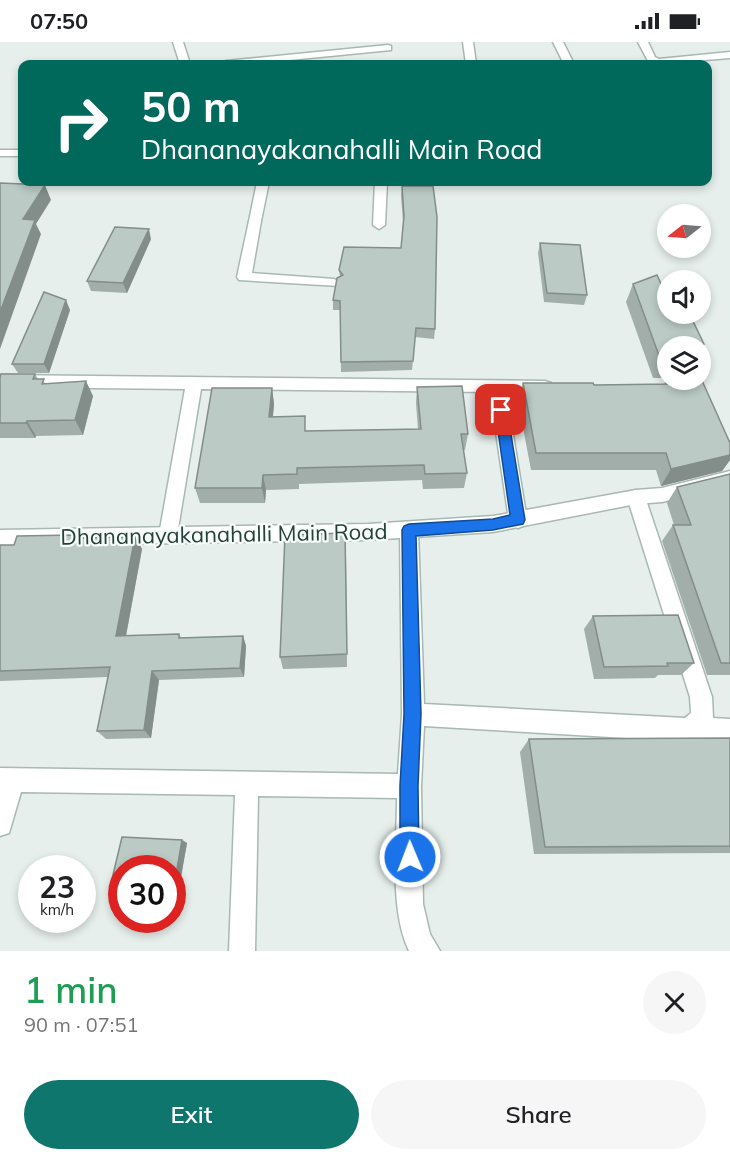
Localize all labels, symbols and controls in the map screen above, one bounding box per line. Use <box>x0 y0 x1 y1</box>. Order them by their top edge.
text: 07:50 <box>30 7 88 35</box>
text: 50 m <box>141 80 241 133</box>
icon: right <box>42 84 120 162</box>
text: Dhananayakanahalli Main Road <box>141 132 543 166</box>
north arrow <box>657 204 711 258</box>
map controls <box>657 204 711 390</box>
button: sound <box>657 270 711 324</box>
button: layers <box>657 336 711 390</box>
pin <box>475 384 526 435</box>
icon: arrive <box>484 393 517 426</box>
street label: Dhananayakanahalli Main Road <box>60 517 388 551</box>
position arrow <box>378 825 442 889</box>
speed limit sign: 30 <box>108 855 186 933</box>
text: 23 <box>39 868 75 906</box>
text: km/h <box>40 900 74 919</box>
text: 1 min <box>24 967 118 1012</box>
button: close <box>643 971 706 1034</box>
text: 90 m · 07:51 <box>24 1012 138 1037</box>
button: Exit <box>24 1080 359 1149</box>
button: Share <box>371 1080 706 1149</box>

